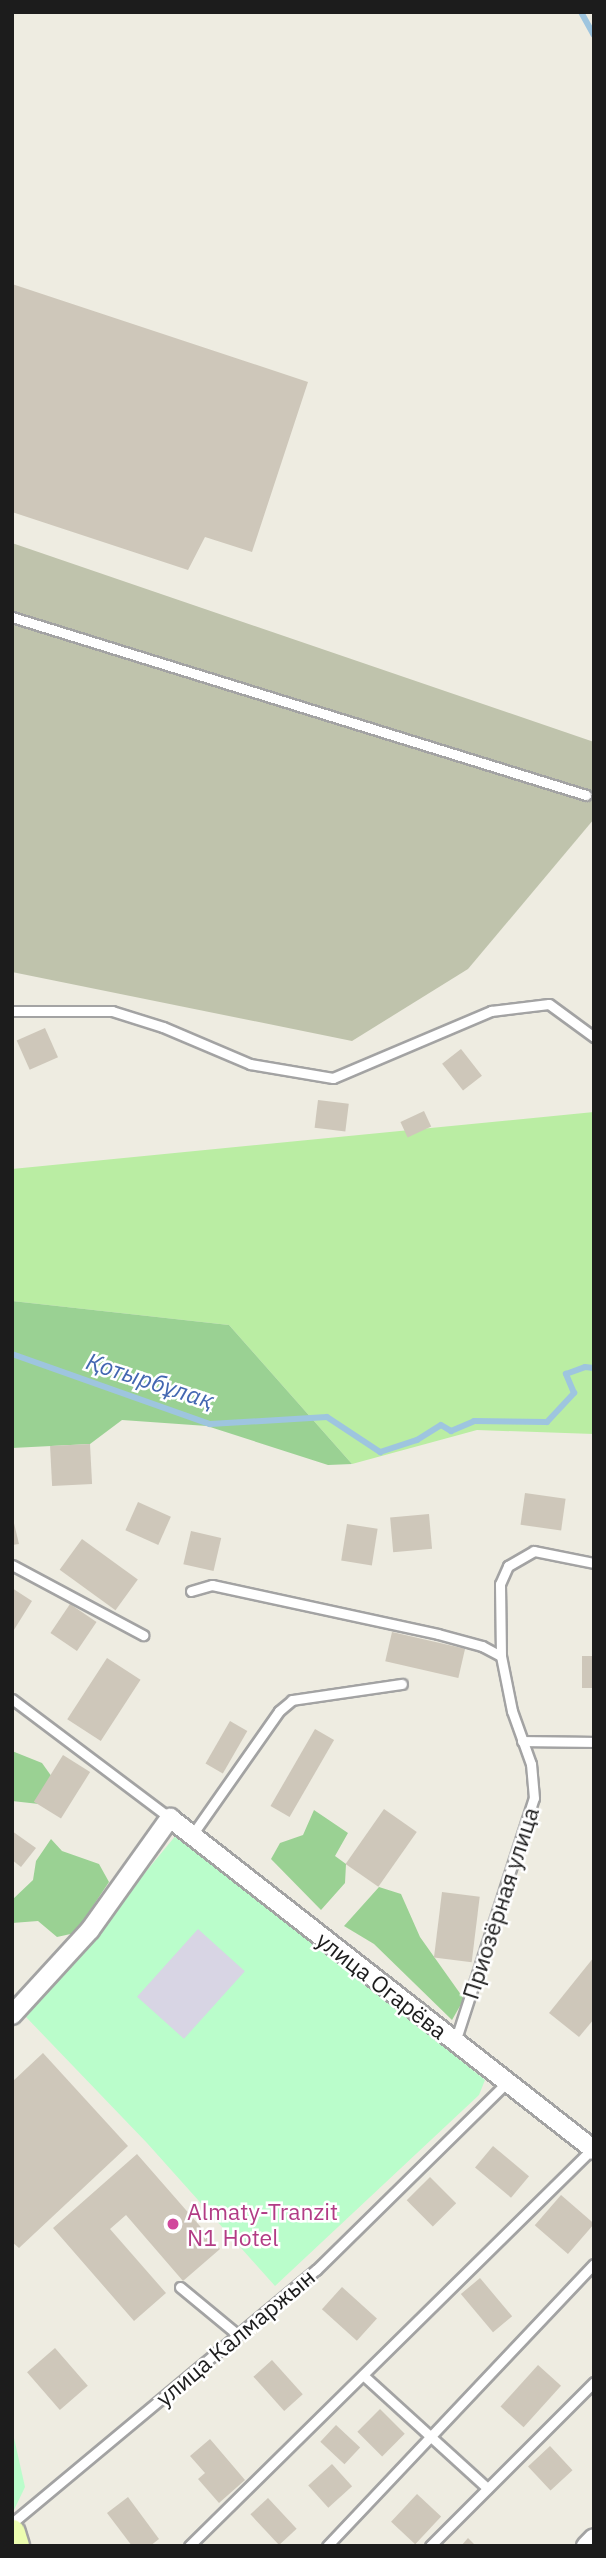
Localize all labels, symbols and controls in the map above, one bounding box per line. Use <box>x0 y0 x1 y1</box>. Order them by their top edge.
water label: Қотырбұлақ <box>83 1347 217 1415</box>
street label: Приозёрная улица <box>456 1804 544 2002</box>
street label: улица Огарёва <box>311 1925 453 2045</box>
place label: Almaty-Tranzit N1 Hotel <box>187 2197 338 2251</box>
marker: Almaty-Tranzit N1 Hotel <box>165 2216 181 2232</box>
street label: улица Калмаржын <box>150 2262 320 2412</box>

